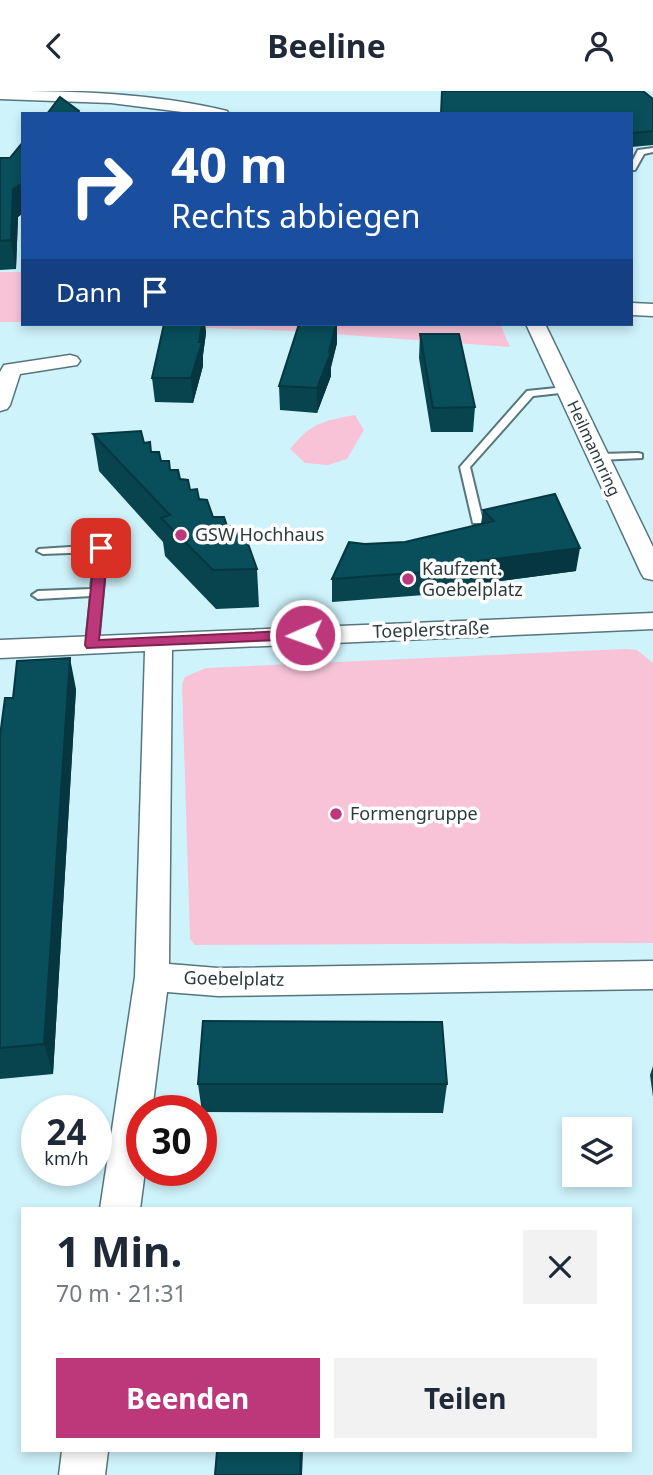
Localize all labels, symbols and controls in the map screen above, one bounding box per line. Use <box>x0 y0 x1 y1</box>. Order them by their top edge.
text: Beeline <box>267 24 386 67</box>
icon: back <box>35 27 73 65</box>
icon: person <box>580 27 618 65</box>
text: 40 m <box>171 131 288 197</box>
icon: right <box>56 140 147 231</box>
text: Rechts abbiegen <box>171 194 420 237</box>
icon: arrive <box>136 273 174 311</box>
text: Dann <box>56 274 122 310</box>
street label: Heilmannring <box>562 397 626 499</box>
pin <box>71 518 131 578</box>
place label: GSW Hochhaus <box>195 522 324 546</box>
marker: GSW Hochhaus <box>173 527 189 543</box>
icon: arrive <box>82 529 120 567</box>
place label: Kaufzent. Goebelplatz <box>422 556 523 601</box>
marker: Kaufzent. Goebelplatz <box>400 571 416 587</box>
position arrow <box>268 598 342 672</box>
street label: Toeplerstraße <box>372 615 490 643</box>
place label: Formengruppe <box>350 801 478 825</box>
marker: Formengruppe <box>328 806 344 822</box>
street label: Goebelplatz <box>183 965 285 991</box>
speed limit sign: 30 <box>126 1095 217 1186</box>
text: 24 <box>46 1108 87 1155</box>
map controls <box>562 1117 632 1187</box>
button: layers <box>562 1117 632 1187</box>
text: km/h <box>44 1146 89 1170</box>
text: 1 Min. <box>56 1222 182 1279</box>
button: close <box>523 1230 597 1304</box>
text: 70 m · 21:31 <box>56 1277 187 1309</box>
button: Beenden <box>56 1358 320 1438</box>
button: Teilen <box>334 1358 597 1438</box>

